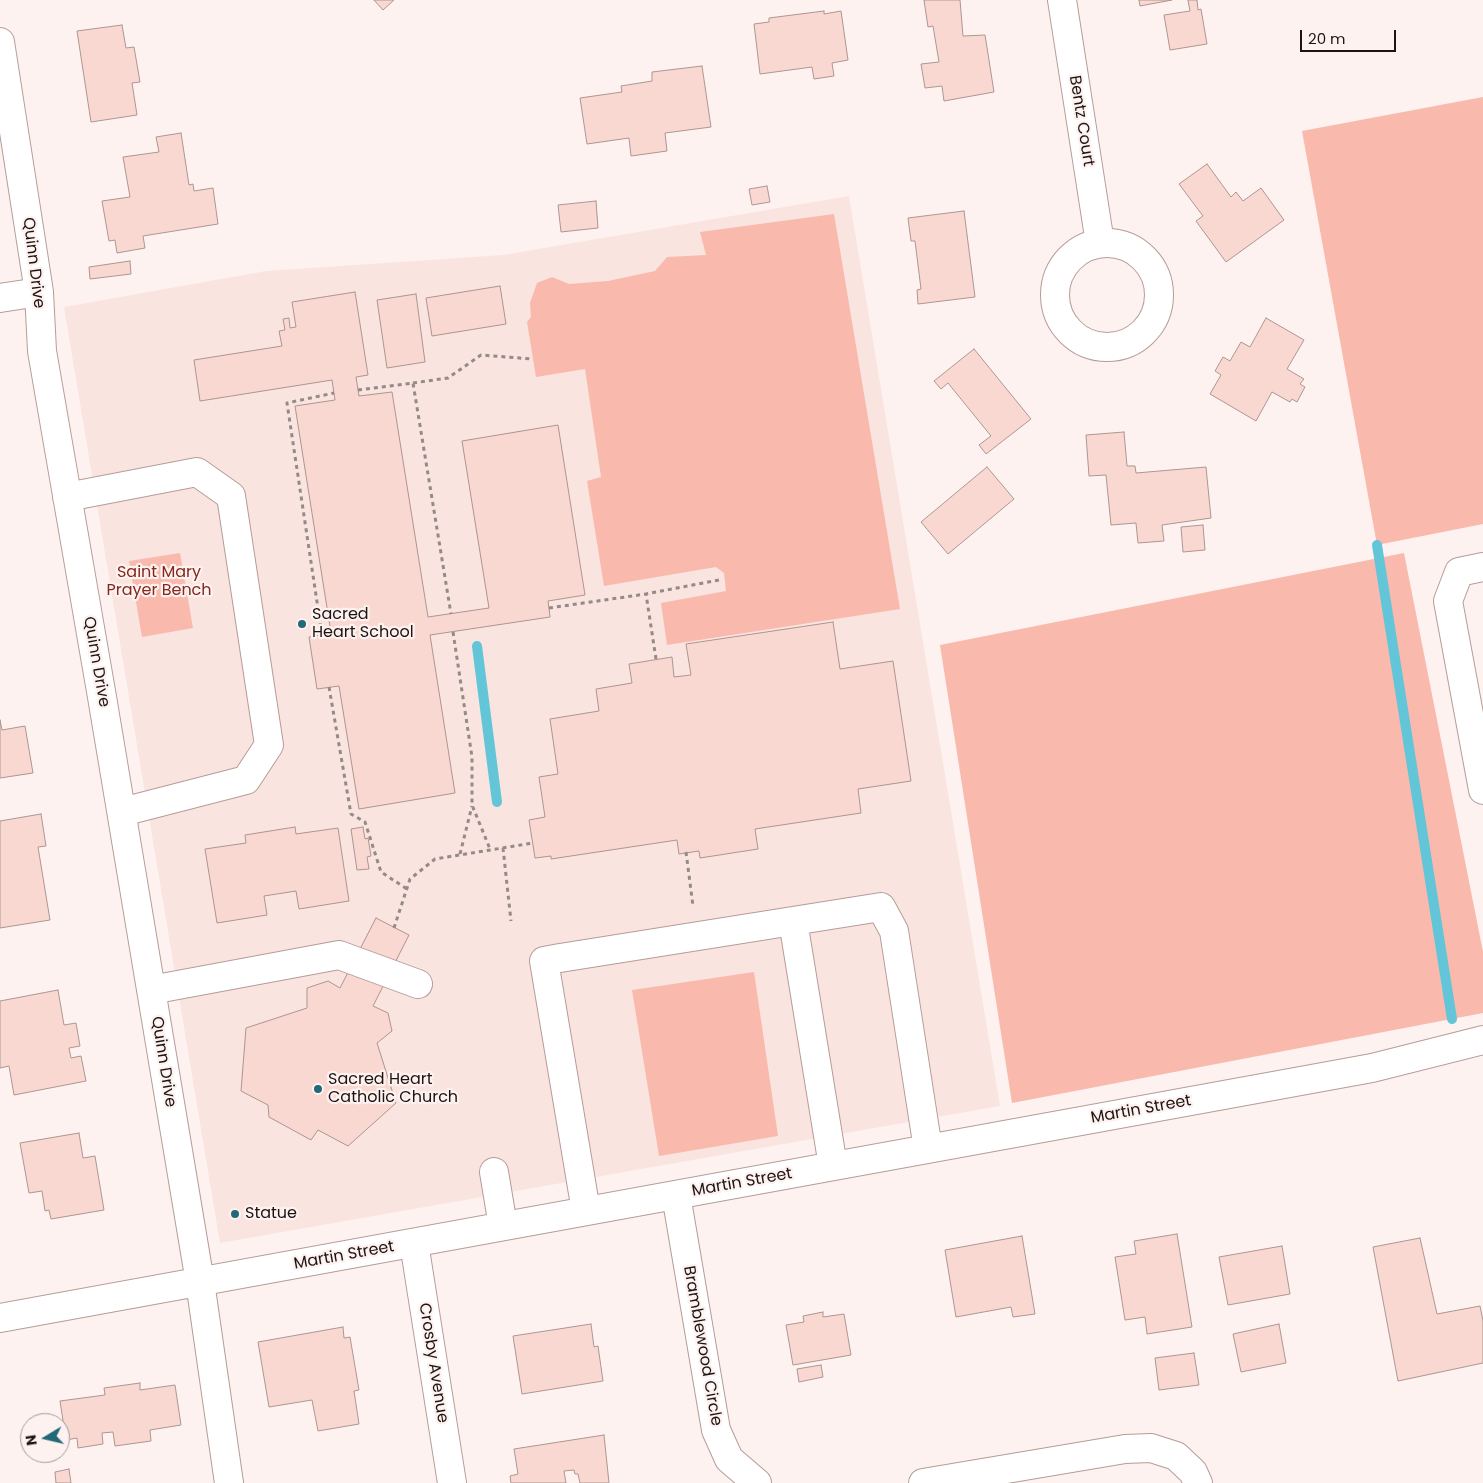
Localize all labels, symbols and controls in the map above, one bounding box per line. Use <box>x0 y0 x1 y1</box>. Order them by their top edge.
scale bar <box>1303 20 1399 52</box>
text: 20 m <box>1308 28 1346 49</box>
street label: Bentz Court <box>1064 74 1098 168</box>
street label: Quinn Drive <box>18 216 48 310</box>
park label: Saint Mary Prayer Bench <box>106 563 212 601</box>
place label: Sacred Heart School <box>312 605 414 643</box>
street label: Quinn Drive <box>79 615 113 709</box>
marker: Sacred Heart School <box>296 618 308 630</box>
street label: Quinn Drive <box>146 1015 180 1109</box>
place label: Sacred Heart Catholic Church <box>328 1070 458 1108</box>
marker: Sacred Heart Catholic Church <box>312 1083 324 1095</box>
street label: Martin Street <box>1089 1092 1193 1128</box>
street label: Martin Street <box>690 1165 794 1201</box>
place label: Statue <box>245 1204 297 1224</box>
marker: Statue <box>229 1208 241 1220</box>
street label: Martin Street <box>292 1238 396 1274</box>
street label: Bramblewood Circle <box>678 1264 726 1428</box>
street label: Crosby Avenue <box>414 1302 452 1424</box>
north arrow <box>20 1413 70 1463</box>
text: N <box>20 1433 42 1447</box>

